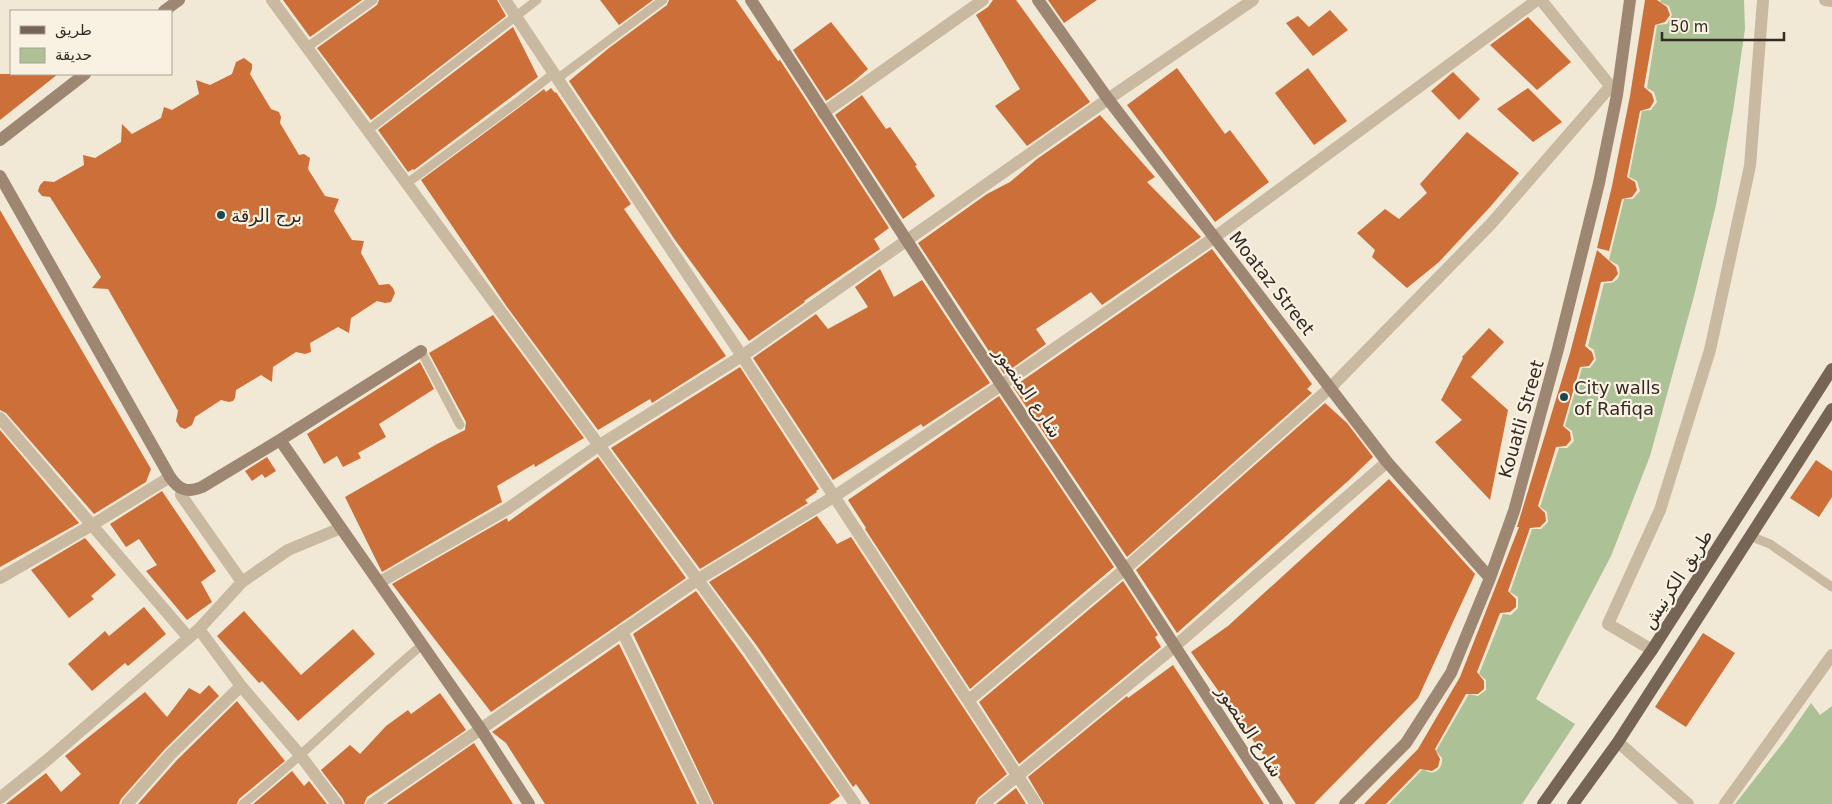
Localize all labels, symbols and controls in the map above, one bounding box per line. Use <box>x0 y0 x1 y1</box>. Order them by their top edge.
legend <box>10 10 172 75</box>
scale bar <box>1662 10 1784 42</box>
text: 50 m <box>1670 18 1708 36</box>
text: طريق <box>55 21 92 39</box>
text: حديقة <box>55 46 92 64</box>
place label: برج الرقة <box>231 205 302 227</box>
marker: برج الرقة <box>215 209 227 221</box>
street label: Moataz Street <box>1225 227 1319 339</box>
street label: شارع المنصور <box>988 342 1066 442</box>
street label: Kouatli Street <box>1494 358 1548 480</box>
place label: City walls of Rafiqa <box>1574 377 1660 419</box>
marker: City walls of Rafiqa <box>1558 391 1570 403</box>
street label: طريق الكرنيش <box>1637 526 1718 633</box>
street label: شارع المنصور <box>1211 680 1288 782</box>

